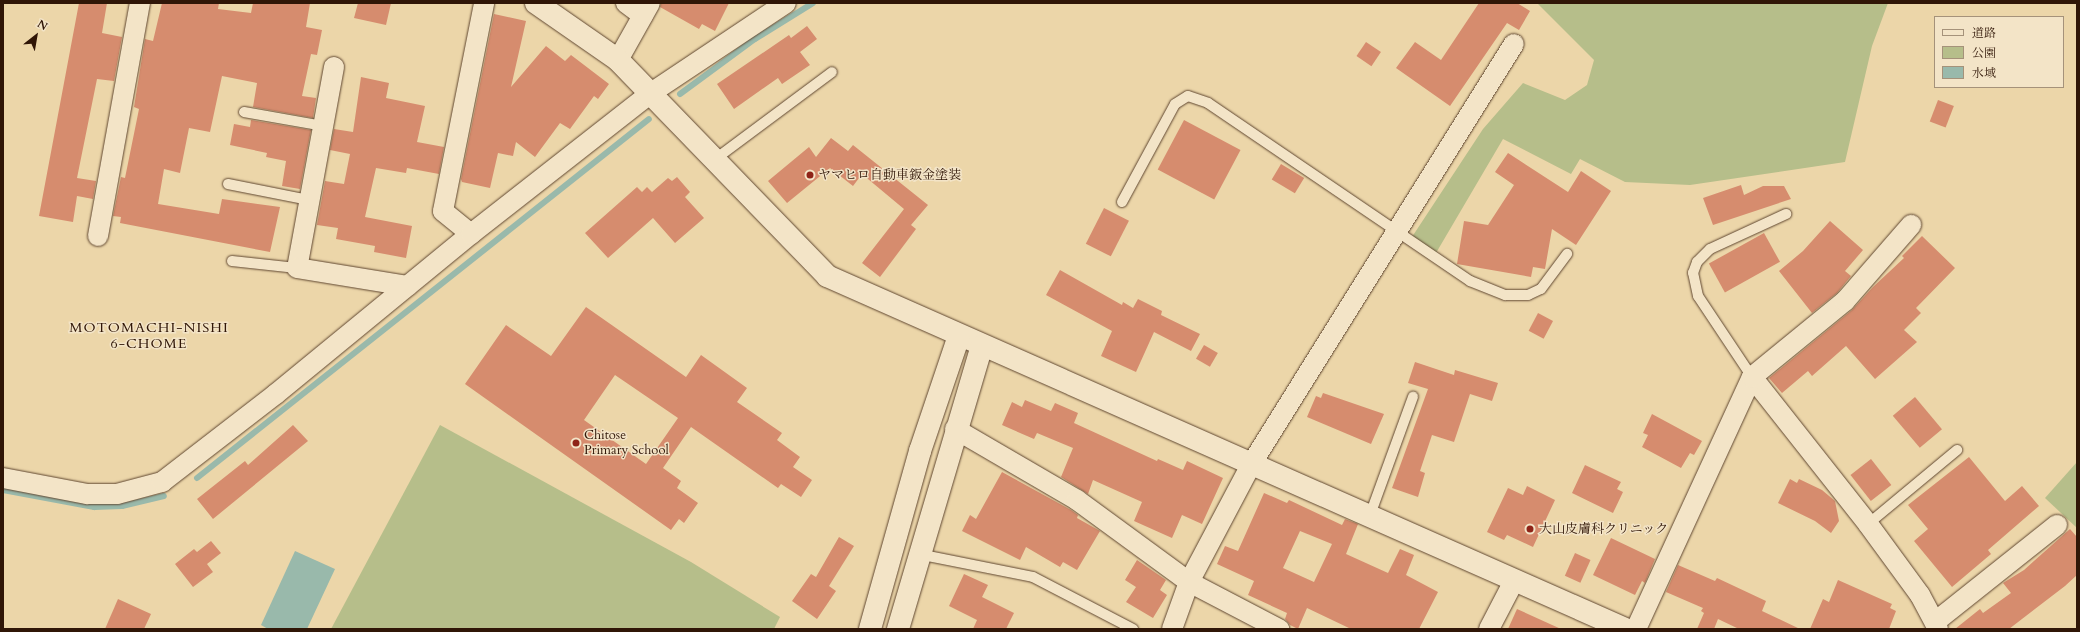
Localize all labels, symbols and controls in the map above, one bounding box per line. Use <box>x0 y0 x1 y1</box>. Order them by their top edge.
north arrow <box>16 16 56 56</box>
text: N <box>34 16 50 34</box>
legend <box>1934 16 2064 88</box>
text: 道路 <box>1972 25 1996 41</box>
text: 公園 <box>1972 45 1996 61</box>
text: 水域 <box>1972 65 1996 81</box>
place label: ヤマヒロ自動車鈑金塗装 <box>818 167 961 183</box>
marker: ヤマヒロ自動車鈑金塗装 <box>805 170 815 180</box>
district label: MOTOMACHI-NISHI 6-CHOME <box>69 320 229 352</box>
place label: Chitose Primary School <box>584 428 669 459</box>
marker: Chitose Primary School <box>571 438 581 448</box>
place label: 大山皮膚科クリニック <box>1539 521 1669 537</box>
marker: 大山皮膚科クリニック <box>1524 523 1536 535</box>

